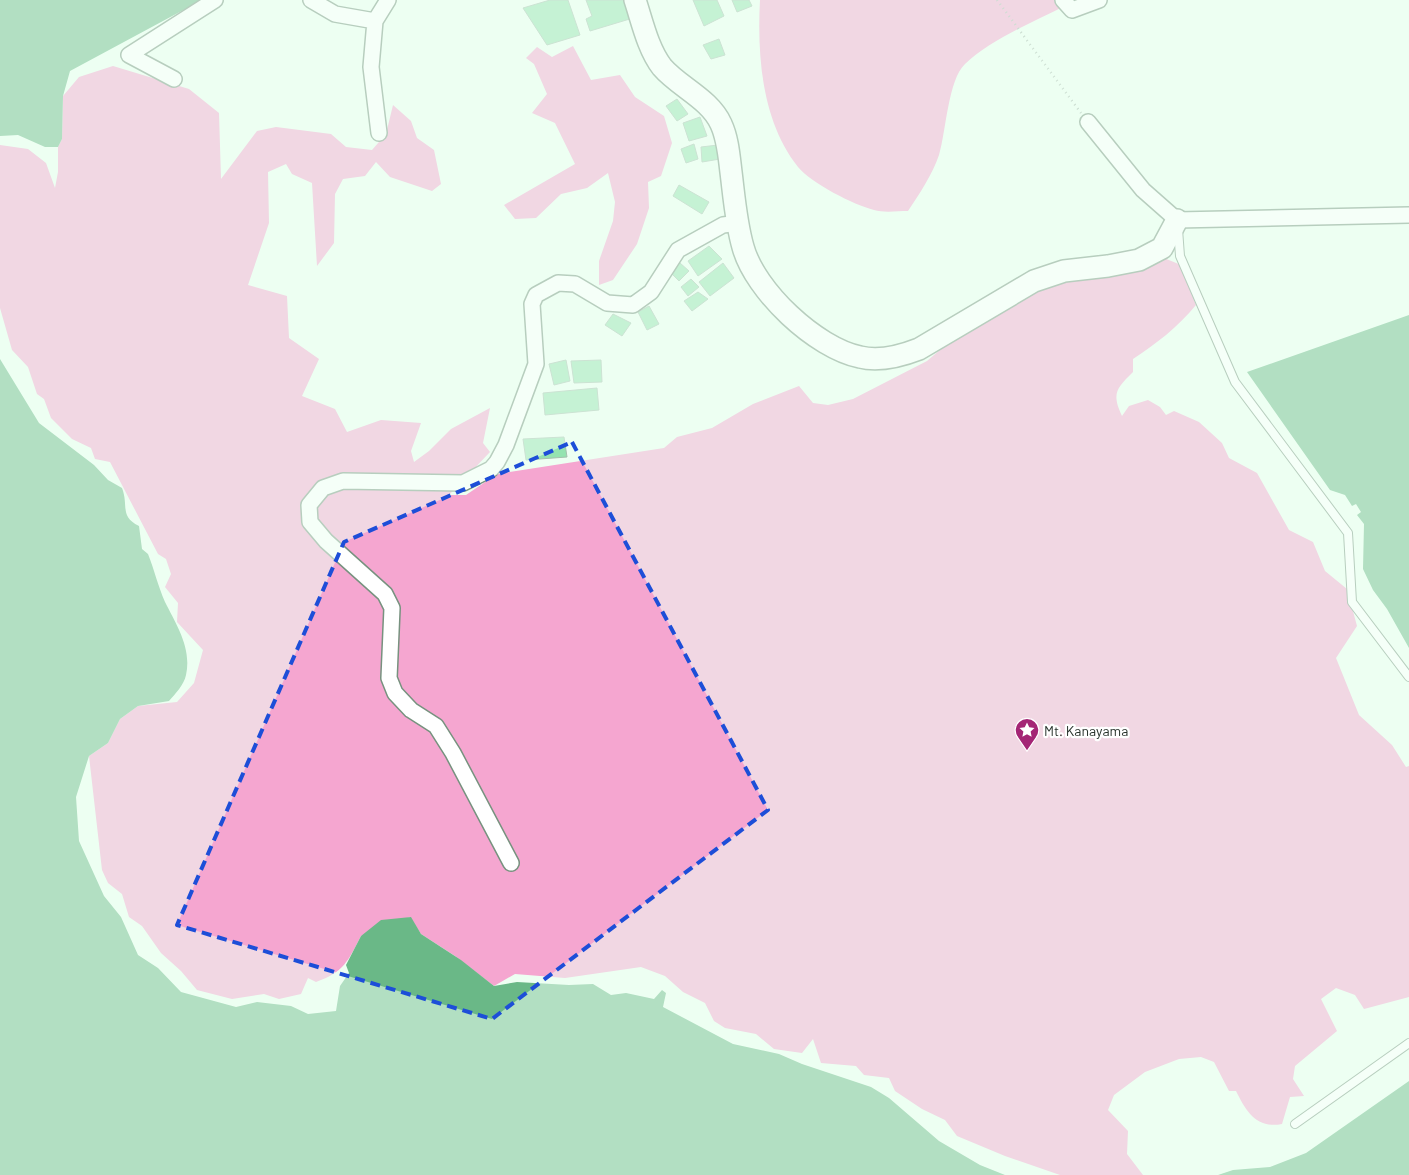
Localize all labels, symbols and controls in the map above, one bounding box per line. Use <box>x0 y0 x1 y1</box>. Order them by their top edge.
place icon: Mt. Kanayama <box>1014 717 1040 751</box>
place label: Mt. Kanayama <box>1044 722 1128 739</box>

